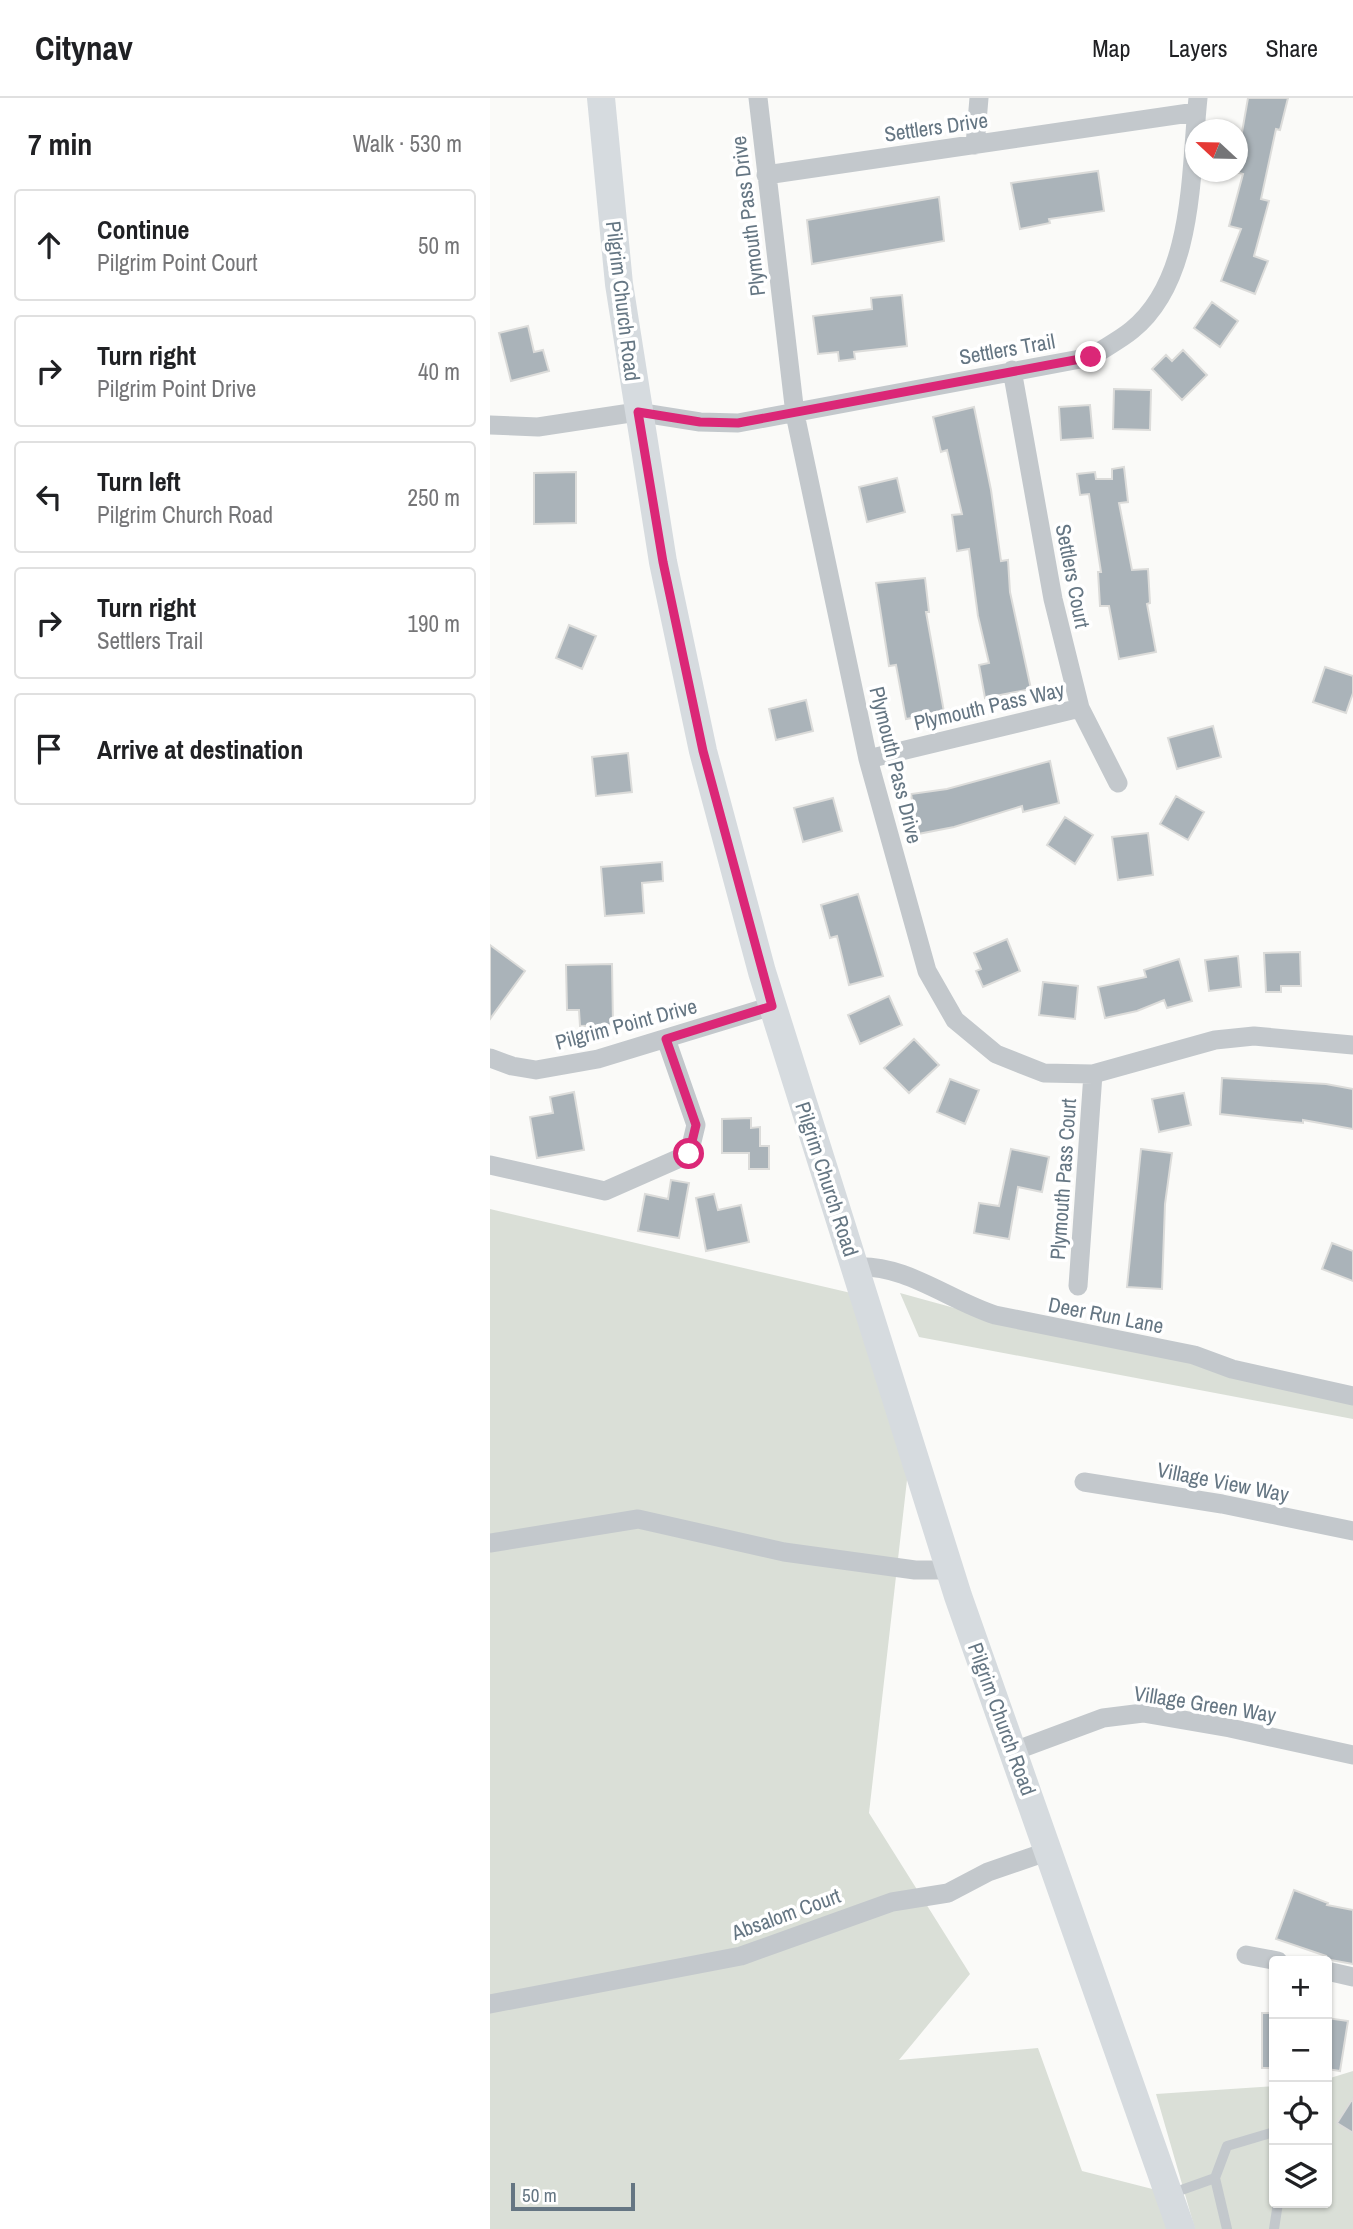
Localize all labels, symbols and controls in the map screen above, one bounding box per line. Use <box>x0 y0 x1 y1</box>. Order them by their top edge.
text: Citynav <box>35 26 133 70</box>
text: Map <box>1092 32 1130 64</box>
text: Layers <box>1168 32 1227 64</box>
text: Share <box>1265 32 1318 64</box>
street label: Settlers Drive <box>882 105 990 149</box>
north arrow <box>1185 119 1248 182</box>
text: 7 min <box>28 124 92 164</box>
text: Walk · 530 m <box>353 128 462 159</box>
street label: Plymouth Pass Drive <box>724 134 772 298</box>
text: Continue <box>97 212 189 247</box>
street label: Pilgrim Church Road <box>599 219 647 383</box>
icon: ahead <box>30 226 68 264</box>
text: 50 m <box>418 230 460 261</box>
text: Pilgrim Point Court <box>97 247 257 278</box>
street label: Settlers Trail <box>957 326 1057 372</box>
text: Turn right <box>97 338 196 373</box>
route end <box>1075 341 1106 372</box>
icon: right <box>30 352 68 390</box>
text: 40 m <box>418 356 460 387</box>
text: Pilgrim Point Drive <box>97 373 256 404</box>
text: Turn left <box>97 464 181 499</box>
icon: left <box>30 478 68 516</box>
text: 250 m <box>408 482 460 513</box>
text: Pilgrim Church Road <box>97 499 273 530</box>
street label: Settlers Court <box>1049 522 1097 631</box>
text: Turn right <box>97 590 196 625</box>
icon: right <box>30 604 68 642</box>
text: 190 m <box>408 608 460 639</box>
text: Settlers Trail <box>97 625 203 656</box>
street label: Plymouth Pass Way <box>911 675 1067 737</box>
street label: Plymouth Pass Drive <box>862 683 930 847</box>
icon: arrive <box>30 730 68 768</box>
text: Arrive at destination <box>97 732 303 767</box>
street label: Pilgrim Point Drive <box>552 991 700 1057</box>
street label: Plymouth Pass Court <box>1043 1097 1083 1261</box>
street label: Pilgrim Church Road <box>788 1098 866 1260</box>
route start <box>673 1138 704 1169</box>
street label: Deer Run Lane <box>1046 1290 1166 1340</box>
street label: Village View Way <box>1155 1455 1292 1509</box>
street label: Pilgrim Church Road <box>961 1638 1043 1800</box>
street label: Village Green Way <box>1132 1678 1279 1730</box>
street label: Absalom Court <box>727 1881 845 1947</box>
map controls <box>1269 1956 1332 2208</box>
button: + <box>1269 1956 1332 2019</box>
button: − <box>1269 2019 1332 2082</box>
button: locate <box>1269 2082 1332 2145</box>
button: layers <box>1269 2145 1332 2208</box>
scale bar <box>511 2180 635 2212</box>
text: 50 m <box>522 2182 557 2208</box>

